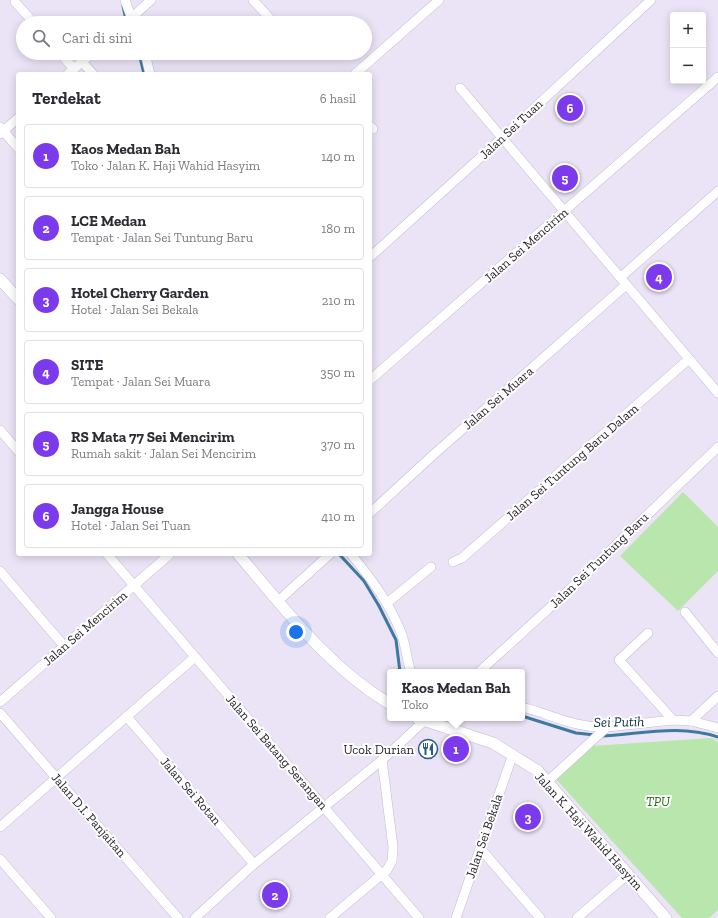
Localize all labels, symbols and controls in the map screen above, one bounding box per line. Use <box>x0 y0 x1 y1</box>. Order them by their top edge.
map controls <box>670 12 706 84</box>
button: + <box>670 12 706 48</box>
search box <box>16 16 372 60</box>
icon: search <box>30 27 52 49</box>
text: Cari di sini <box>62 29 132 47</box>
button: − <box>670 48 706 84</box>
text: Terdekat <box>32 88 101 108</box>
text: 6 hasil <box>320 91 356 106</box>
pin: 6 <box>557 93 583 123</box>
street label: Jalan Sei Tuan <box>476 96 546 162</box>
text: Kaos Medan Bah <box>71 140 180 158</box>
text: 1 <box>43 149 49 164</box>
text: 140 m <box>321 149 355 164</box>
text: Toko · Jalan K. Haji Wahid Hasyim <box>71 158 260 173</box>
pin: 5 <box>552 163 578 193</box>
street label: Jalan Sei Mencirim <box>481 204 572 286</box>
text: LCE Medan <box>71 212 146 230</box>
text: 2 <box>43 221 49 236</box>
text: 180 m <box>321 221 355 236</box>
text: Tempat · Jalan Sei Tuntung Baru <box>71 230 253 245</box>
pin: 4 <box>646 262 672 292</box>
text: Hotel Cherry Garden <box>71 284 209 302</box>
text: 3 <box>43 293 49 308</box>
text: 210 m <box>322 293 355 308</box>
text: Hotel · Jalan Sei Bekala <box>71 302 198 317</box>
text: SITE <box>71 356 103 374</box>
street label: Jalan Sei Muara <box>460 363 537 433</box>
text: 4 <box>42 365 50 380</box>
text: 350 m <box>320 365 355 380</box>
text: Tempat · Jalan Sei Muara <box>71 374 210 389</box>
street label: Jalan Sei Tuntung Baru Dalam <box>503 400 642 523</box>
text: RS Mata 77 Sei Mencirim <box>71 428 235 446</box>
text: 5 <box>43 437 49 452</box>
text: 370 m <box>321 437 355 452</box>
text: Rumah sakit · Jalan Sei Mencirim <box>71 446 256 461</box>
text: Jangga House <box>71 500 164 518</box>
text: 6 <box>43 509 49 524</box>
text: 410 m <box>321 509 355 524</box>
street label: Jalan Sei Tuntung Baru <box>547 509 652 611</box>
text: Hotel · Jalan Sei Tuan <box>71 518 191 533</box>
street label: Jalan Sei Mencirim <box>40 587 131 669</box>
your location <box>286 622 306 642</box>
popup <box>387 669 525 721</box>
text: Kaos Medan Bah <box>401 679 511 697</box>
street label: Jalan Sei Batang Serangan <box>223 691 331 813</box>
text: Toko <box>401 697 429 712</box>
water label: Sei Putih <box>594 713 644 731</box>
pin: 1 <box>443 734 469 764</box>
restaurant icon: Ucok Durian <box>417 738 439 760</box>
place label: Ucok Durian <box>343 742 415 757</box>
street label: Jalan Sei Rotan <box>158 754 225 828</box>
street label: Jalan K. Haji Wahid Hasyim <box>531 769 646 894</box>
street label: Jalan D.I. Panjaitan <box>48 770 130 861</box>
street label: Jalan Sei Bekala <box>463 791 506 880</box>
park label: TPU <box>646 794 671 809</box>
pin: 3 <box>515 802 541 832</box>
pin: 2 <box>262 880 288 910</box>

